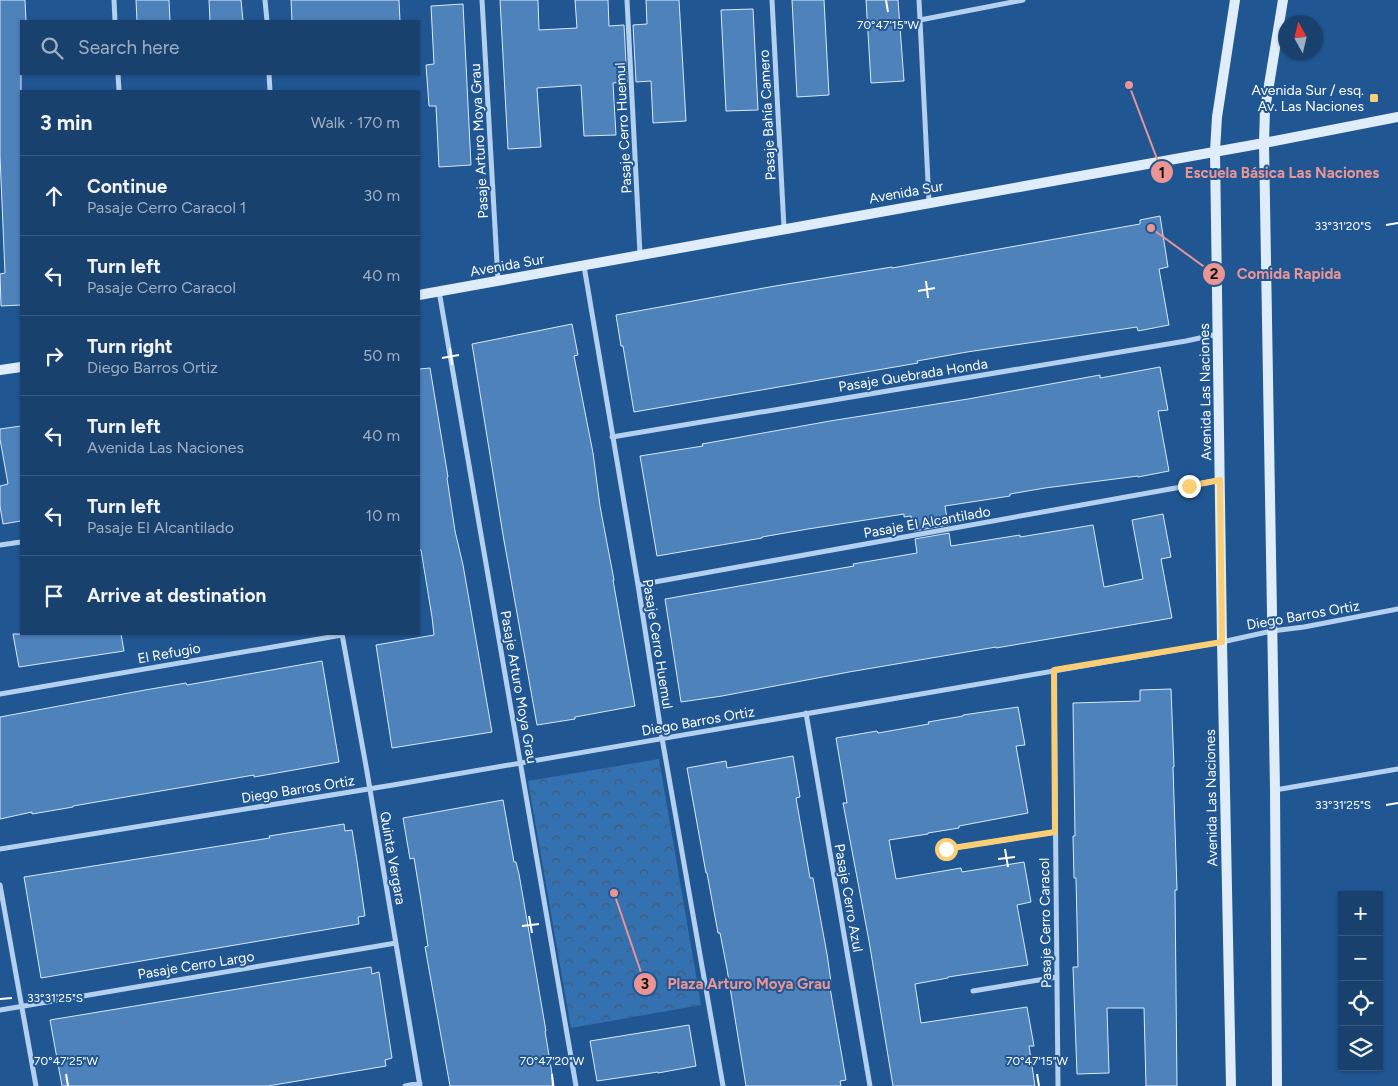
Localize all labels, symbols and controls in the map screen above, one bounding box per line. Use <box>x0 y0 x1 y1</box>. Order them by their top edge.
north arrow <box>1278 15 1323 60</box>
text: 70°47'15"W <box>857 18 920 32</box>
search box <box>20 20 420 75</box>
icon: search <box>38 34 66 62</box>
text: Search here <box>78 36 180 59</box>
street label: Pasaje Bahía Camero <box>756 49 779 181</box>
street label: Pasaje Cerro Huemul <box>612 62 635 194</box>
street label: Pasaje Arturo Moya Grau <box>467 63 492 219</box>
place label: Avenida Sur / esq. Av. Las Naciones <box>1251 82 1364 115</box>
marker: Avenida Sur / esq. Av. Las Naciones <box>1368 92 1380 104</box>
text: 3 min <box>40 110 92 135</box>
text: Walk · 170 m <box>311 113 400 132</box>
callout: Escuela Básica Las Naciones <box>1150 157 1389 187</box>
text: 1 <box>1159 164 1165 182</box>
text: Escuela Básica Las Naciones <box>1185 164 1379 182</box>
text: Continue <box>87 175 167 198</box>
street label: Avenida Sur <box>868 178 945 207</box>
icon: ahead <box>40 182 68 210</box>
text: 30 m <box>363 186 400 205</box>
text: Pasaje Cerro Caracol 1 <box>87 198 246 217</box>
text: 33°31'20"S <box>1315 219 1371 233</box>
street label: Avenida Sur <box>469 251 546 280</box>
text: Turn left <box>87 255 161 278</box>
callout: Comida Rapida <box>1202 259 1351 289</box>
icon: left <box>40 262 68 290</box>
text: 2 <box>1210 265 1219 283</box>
text: Comida Rapida <box>1237 265 1341 283</box>
text: 40 m <box>362 266 400 285</box>
text: Pasaje Cerro Caracol <box>87 278 236 297</box>
street label: Avenida Las Naciones <box>1196 323 1215 461</box>
text: Turn right <box>87 335 173 358</box>
icon: right <box>40 342 68 370</box>
text: 50 m <box>363 346 400 365</box>
street label: Pasaje Quebrada Honda <box>837 355 989 396</box>
text: Diego Barros Ortiz <box>87 358 218 377</box>
text: Turn left <box>87 415 161 438</box>
icon: left <box>40 422 68 450</box>
text: 40 m <box>362 426 400 445</box>
text: Avenida Las Naciones <box>87 438 244 457</box>
route end <box>1178 475 1201 498</box>
text: Turn left <box>87 495 161 518</box>
icon: left <box>40 502 68 530</box>
street label: Pasaje El Alcantilado <box>862 503 992 542</box>
text: 10 m <box>366 506 400 525</box>
text: Pasaje El Alcantilado <box>87 518 234 537</box>
street label: Pasaje Cerro Huemul <box>639 578 676 710</box>
icon: arrive <box>40 582 68 610</box>
text: Arrive at destination <box>87 584 266 607</box>
street label: Diego Barros Ortiz <box>1245 597 1361 634</box>
street label: Pasaje Arturo Moya Grau <box>497 609 540 765</box>
street label: El Refugio <box>136 640 202 667</box>
street label: Diego Barros Ortiz <box>640 703 756 740</box>
street label: Avenida Las Naciones <box>1202 729 1221 867</box>
street label: Diego Barros Ortiz <box>240 772 356 807</box>
text: 33°31'25"S <box>1315 798 1371 812</box>
street label: Quinta Vergara <box>376 810 409 906</box>
route start <box>935 838 958 861</box>
street label: Pasaje Cerro Azul <box>831 843 866 954</box>
street label: Pasaje Cerro Caracol <box>1036 858 1055 988</box>
map controls <box>1338 891 1383 1071</box>
button: + <box>1338 891 1383 936</box>
button: − <box>1338 936 1383 981</box>
street label: Pasaje Cerro Largo <box>137 948 256 983</box>
callout: Plaza Arturo Moya Grau <box>633 969 841 999</box>
text: 3 <box>641 975 649 993</box>
text: Plaza Arturo Moya Grau <box>668 975 830 993</box>
button: locate <box>1338 981 1383 1026</box>
text: 33°31'25"S <box>27 991 83 1005</box>
button: layers <box>1338 1026 1383 1071</box>
text: 70°47'25"W <box>34 1054 98 1068</box>
text: 70°47'20"W <box>520 1054 585 1068</box>
text: 70°47'15"W <box>1006 1054 1069 1068</box>

